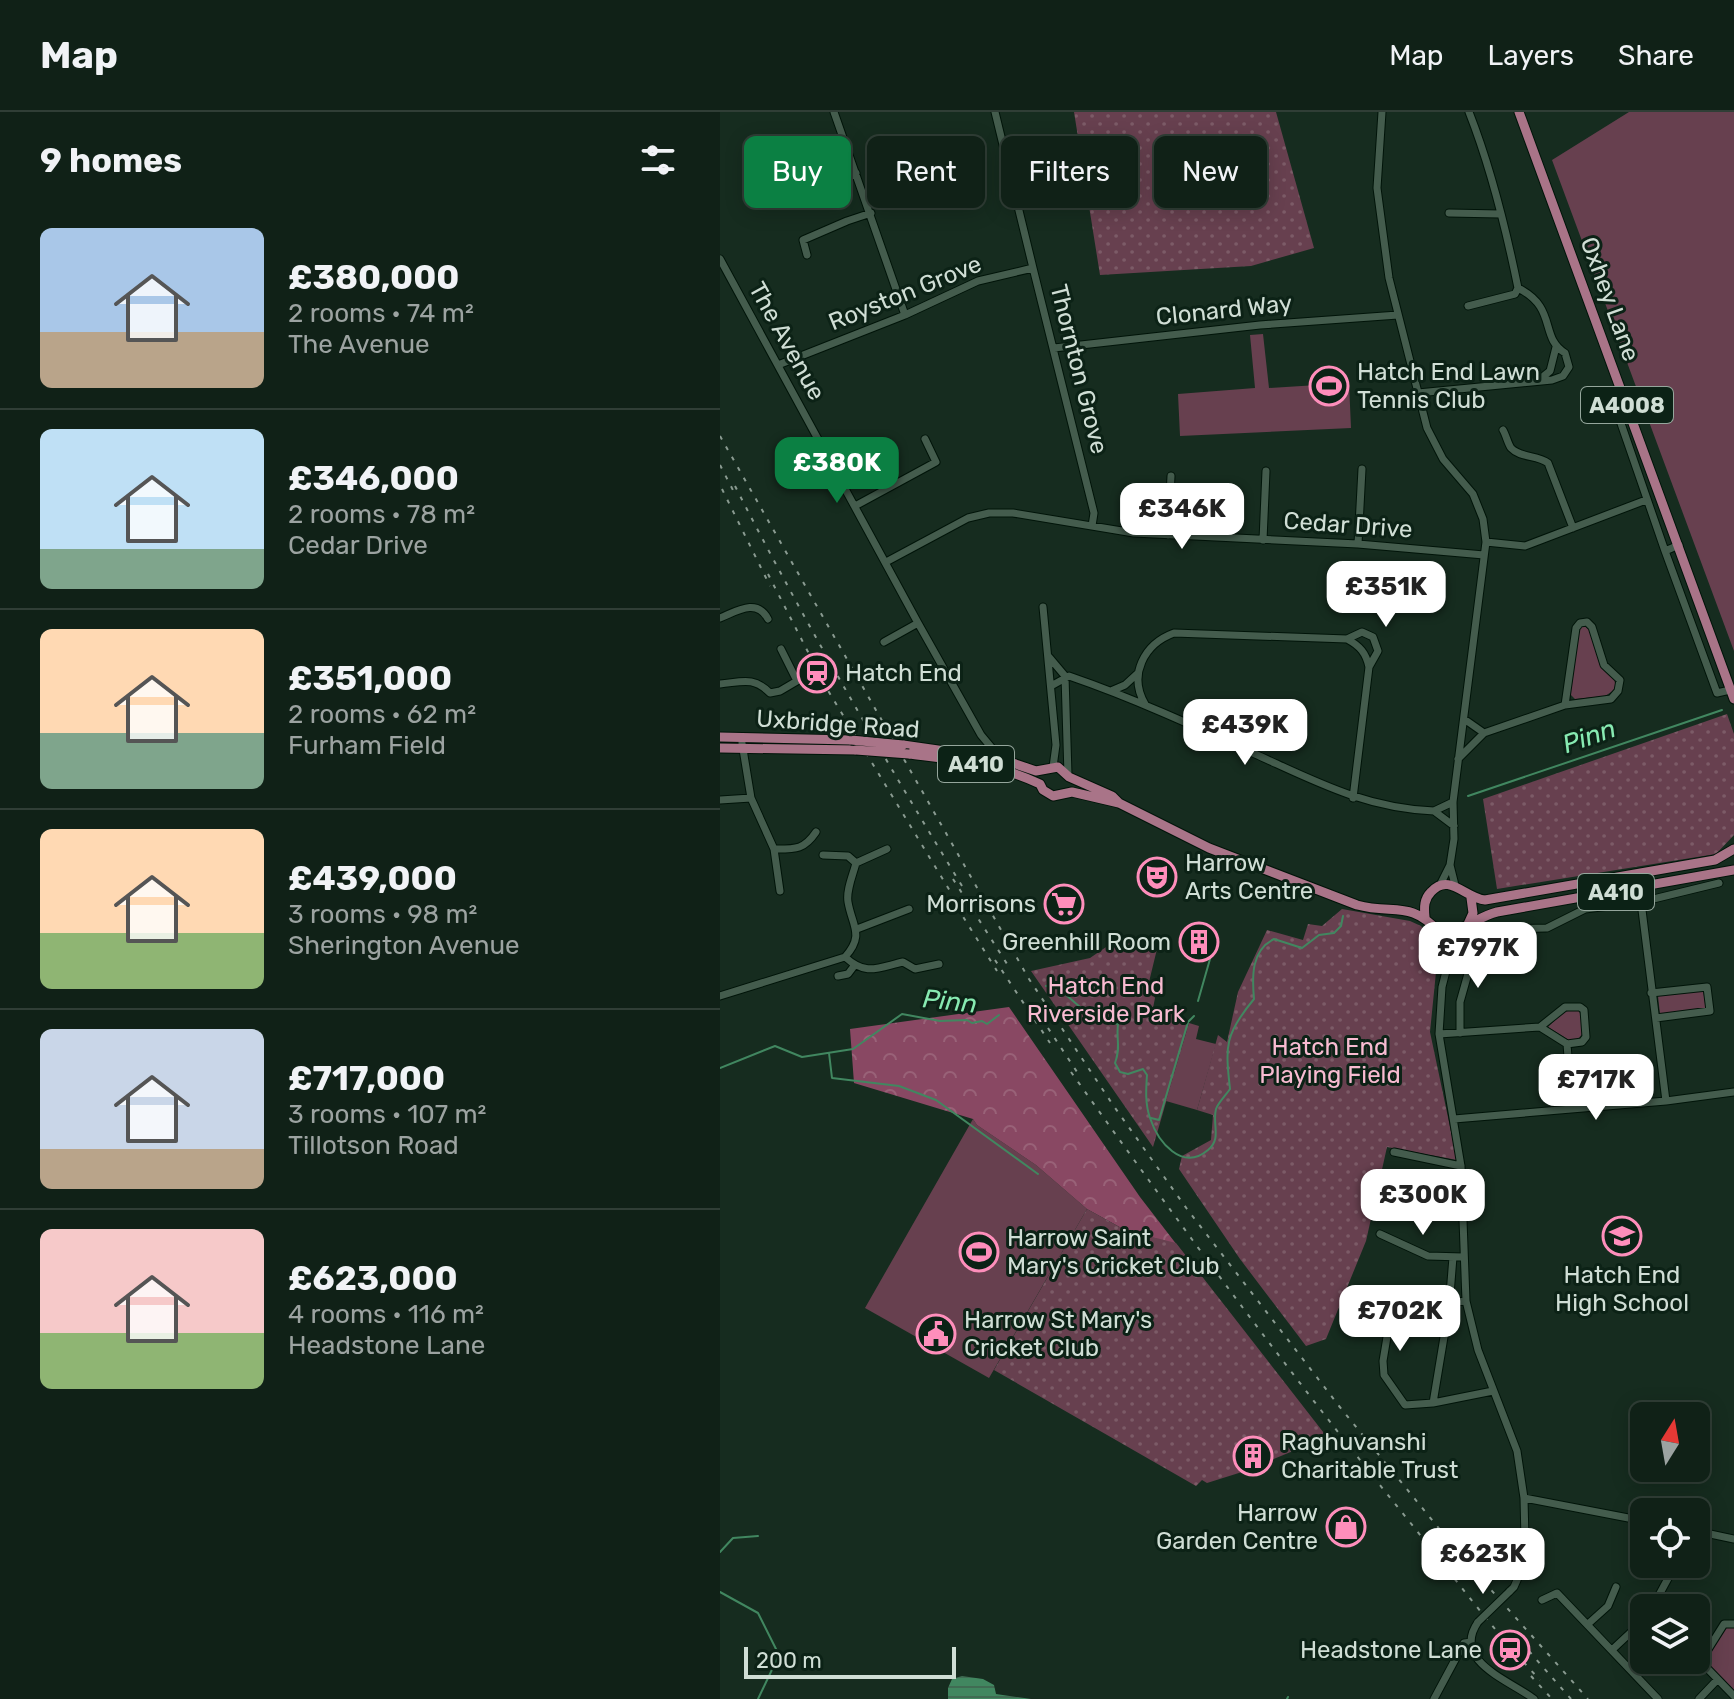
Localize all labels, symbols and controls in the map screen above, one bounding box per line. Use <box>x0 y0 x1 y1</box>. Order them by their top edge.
text: Map <box>40 32 118 78</box>
text: Map <box>1389 39 1444 72</box>
text: Layers <box>1488 39 1574 72</box>
text: Share <box>1618 39 1694 72</box>
chip: Buy <box>744 136 851 208</box>
chip: Rent <box>867 136 985 208</box>
chip: Filters <box>1001 136 1138 208</box>
chip: New <box>1154 136 1267 208</box>
icon: filters <box>636 138 680 182</box>
text: 9 homes <box>40 140 182 181</box>
street label: Oxhey Lane <box>1575 233 1645 365</box>
street label: Royston Grove <box>824 250 986 336</box>
text: £380,000 <box>288 257 459 298</box>
icon: home <box>104 260 200 356</box>
street label: The Avenue <box>743 277 831 405</box>
street label: Thornton Grove <box>1044 281 1114 457</box>
street label: Clonard Way <box>1154 289 1294 331</box>
text: 2 rooms · 74 m² <box>288 298 474 329</box>
text: The Avenue <box>288 329 430 360</box>
place label: Hatch End Lawn Tennis Club <box>1357 358 1540 414</box>
sports icon: Hatch End Lawn Tennis Club <box>1308 365 1350 407</box>
road number: A4008 <box>1581 387 1673 423</box>
pin: £380K <box>781 437 893 505</box>
text: £380K <box>793 447 881 478</box>
text: £346,000 <box>288 458 459 499</box>
icon: home <box>104 461 200 557</box>
pin: £346K <box>1126 483 1238 551</box>
text: £346K <box>1138 493 1226 524</box>
text: 2 rooms · 78 m² <box>288 499 475 530</box>
street label: Cedar Drive <box>1283 507 1413 543</box>
text: Cedar Drive <box>288 530 428 561</box>
pin: £351K <box>1330 561 1442 629</box>
text: £351K <box>1345 571 1427 602</box>
station icon: Hatch End <box>796 652 838 694</box>
text: £351,000 <box>288 658 452 699</box>
place label: Hatch End <box>845 659 962 687</box>
icon: home <box>104 661 200 757</box>
text: 2 rooms · 62 m² <box>288 699 476 730</box>
pin: £439K <box>1189 699 1301 767</box>
street label: Uxbridge Road <box>755 704 921 744</box>
text: £439K <box>1201 709 1289 740</box>
water label: Pinn <box>1558 713 1620 760</box>
text: Furham Field <box>288 730 446 761</box>
road number: A410 <box>938 746 1014 782</box>
place label: Harrow Arts Centre <box>1185 849 1313 905</box>
theatre icon: Harrow Arts Centre <box>1136 856 1178 898</box>
text: £439,000 <box>288 858 457 899</box>
icon: home <box>104 861 200 957</box>
road number: A410 <box>1578 874 1654 910</box>
supermarket icon: Morrisons <box>1043 883 1085 925</box>
place label: Morrisons <box>926 890 1036 918</box>
text: 3 rooms · 98 m² <box>288 899 477 930</box>
building icon: Greenhill Room <box>1178 921 1220 963</box>
pin: £797K <box>1422 922 1534 990</box>
place label: Greenhill Room <box>1002 928 1171 956</box>
text: Sherington Avenue <box>288 930 520 961</box>
text: £797K <box>1437 932 1519 963</box>
park label: Hatch End Riverside Park <box>1027 972 1186 1028</box>
water label: Pinn <box>921 983 979 1020</box>
park label: Hatch End Playing Field <box>1259 1033 1401 1089</box>
pin: £717K <box>1540 1054 1652 1122</box>
text: £717,000 <box>288 1058 445 1099</box>
icon: home <box>104 1061 200 1157</box>
text: £717K <box>1557 1064 1635 1095</box>
text: 3 rooms · 107 m² <box>288 1099 487 1130</box>
text: Tillotson Road <box>288 1130 459 1161</box>
pin: £300K <box>1367 1169 1479 1237</box>
text: £300K <box>1379 1179 1467 1210</box>
school or university icon: Hatch End High School <box>1601 1215 1643 1257</box>
place label: Harrow Saint Mary's Cricket Club <box>1007 1224 1220 1280</box>
sports icon: Harrow Saint Mary's Cricket Club <box>958 1231 1000 1273</box>
text: £623,000 <box>288 1258 458 1299</box>
icon: home <box>104 1261 200 1357</box>
place label: Hatch End High School <box>1555 1261 1689 1317</box>
pin: £702K <box>1344 1285 1456 1353</box>
text: £702K <box>1357 1295 1443 1326</box>
text: 4 rooms · 116 m² <box>288 1299 484 1330</box>
place label: Harrow St Mary's Cricket Club <box>964 1306 1152 1362</box>
public building icon: Harrow St Mary's Cricket Club <box>915 1313 957 1355</box>
text: Headstone Lane <box>288 1330 485 1361</box>
north arrow <box>1630 1402 1710 1482</box>
map controls <box>1630 1402 1710 1674</box>
place label: Raghuvanshi Charitable Trust <box>1281 1428 1458 1484</box>
building icon: Raghuvanshi Charitable Trust <box>1232 1435 1274 1477</box>
button: locate <box>1630 1498 1710 1578</box>
place label: Harrow Garden Centre <box>1156 1499 1318 1555</box>
shop icon: Harrow Garden Centre <box>1325 1506 1367 1548</box>
pin: £623K <box>1427 1528 1539 1596</box>
text: £623K <box>1440 1538 1526 1569</box>
button: layers <box>1630 1594 1710 1674</box>
station icon: Headstone Lane <box>1489 1629 1531 1671</box>
place label: Headstone Lane <box>1300 1636 1482 1664</box>
scale bar <box>744 1643 956 1679</box>
text: 200 m <box>756 1647 822 1674</box>

